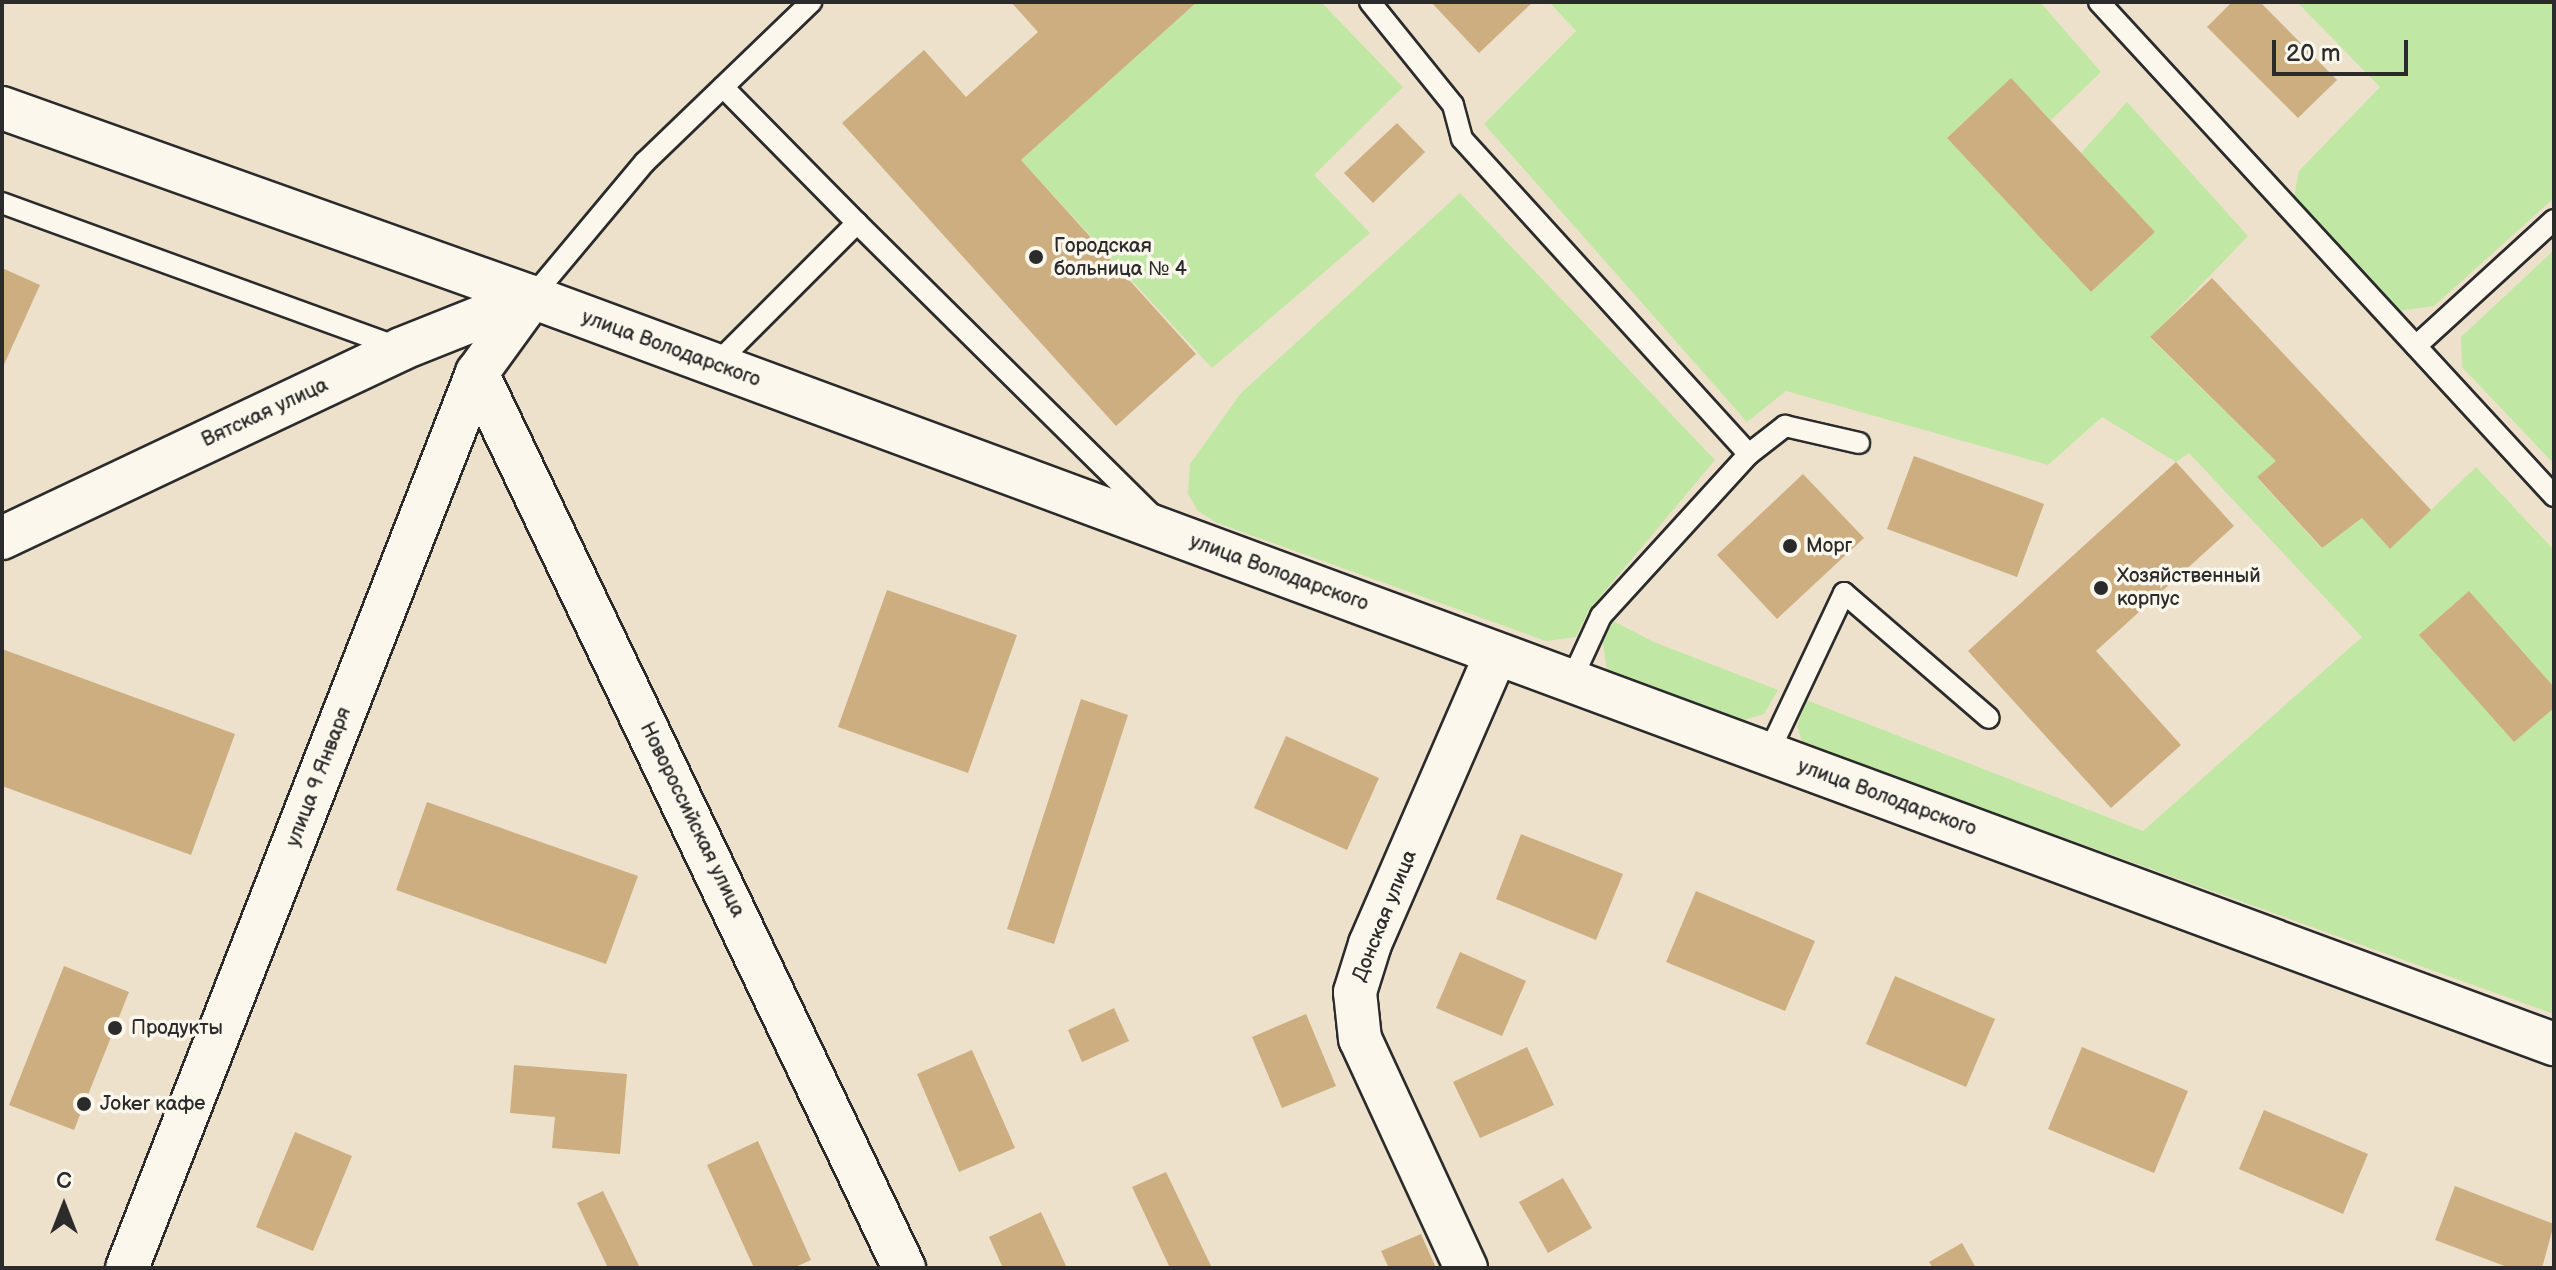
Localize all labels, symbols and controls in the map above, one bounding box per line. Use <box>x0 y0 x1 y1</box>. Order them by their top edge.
scale bar <box>2276 24 2412 74</box>
text: 20 m <box>2286 39 2341 68</box>
place label: Городская больница № 4 <box>1054 234 1187 281</box>
marker: Городская больница № 4 <box>1025 246 1047 268</box>
street label: улица Володарского <box>578 305 764 393</box>
street label: Вятская улица <box>198 373 332 453</box>
street label: улица Володарского <box>1186 529 1372 617</box>
place label: Морг <box>1806 534 1852 558</box>
marker: Морг <box>1781 537 1799 555</box>
place label: Хозяйственный корпус <box>2117 564 2261 611</box>
marker: Хозяйственный корпус <box>2092 579 2110 597</box>
street label: улица 9 Января <box>281 704 357 850</box>
street label: Новороссийская улица <box>634 719 750 921</box>
street label: улица Володарского <box>1794 754 1980 842</box>
street label: Донская улица <box>1348 847 1422 985</box>
place label: Продукты <box>131 1016 223 1040</box>
marker: Продукты <box>106 1019 124 1037</box>
place label: Joker кафе <box>100 1092 205 1116</box>
marker: Joker кафе <box>75 1095 93 1113</box>
north arrow <box>24 1166 104 1246</box>
text: С <box>56 1168 72 1195</box>

